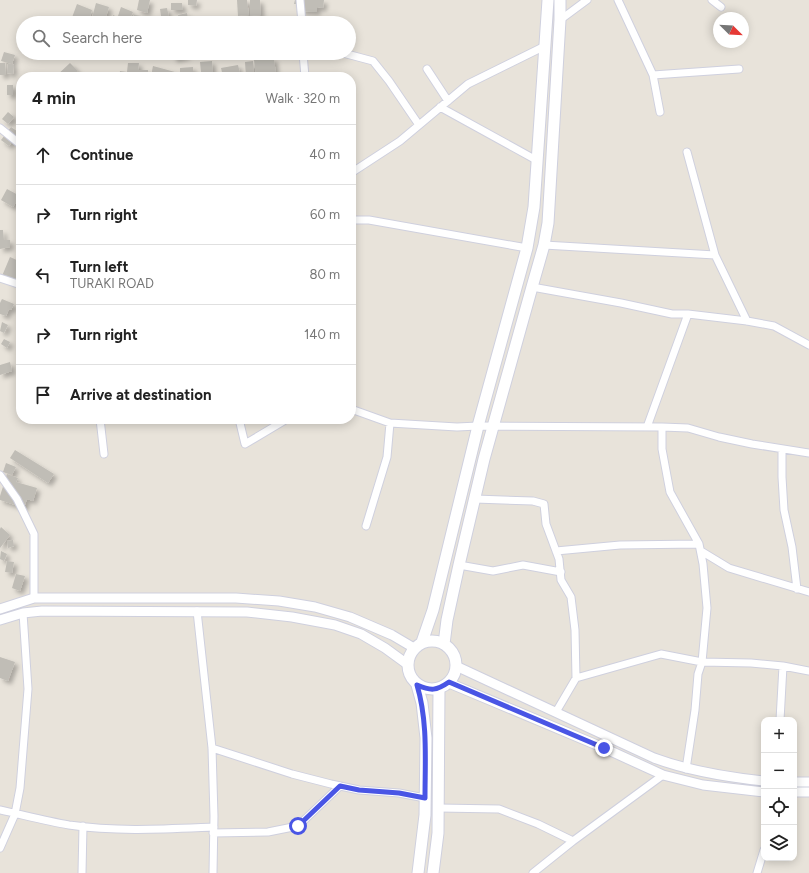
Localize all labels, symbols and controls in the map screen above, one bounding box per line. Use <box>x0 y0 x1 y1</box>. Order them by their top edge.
north arrow <box>713 12 749 48</box>
search box <box>16 16 356 60</box>
icon: search <box>30 27 52 49</box>
text: Search here <box>62 29 142 47</box>
text: 4 min <box>32 88 76 108</box>
text: Walk · 320 m <box>266 91 340 106</box>
icon: ahead <box>32 144 54 166</box>
text: Continue <box>70 146 133 164</box>
text: 40 m <box>309 147 340 162</box>
icon: right <box>32 204 54 226</box>
text: Turn right <box>70 206 138 224</box>
text: 60 m <box>310 207 340 222</box>
text: Turn left <box>70 258 128 276</box>
icon: left <box>32 264 54 286</box>
text: 80 m <box>309 267 340 282</box>
text: TURAKI ROAD <box>70 276 154 291</box>
icon: right <box>32 324 54 346</box>
text: Turn right <box>70 326 138 344</box>
text: 140 m <box>304 327 340 342</box>
icon: arrive <box>32 384 54 406</box>
text: Arrive at destination <box>70 386 211 404</box>
map controls <box>761 717 797 861</box>
button: + <box>761 717 797 753</box>
route end <box>595 739 613 757</box>
button: − <box>761 753 797 789</box>
button: locate <box>761 789 797 825</box>
route start <box>289 817 307 835</box>
button: layers <box>761 825 797 861</box>

